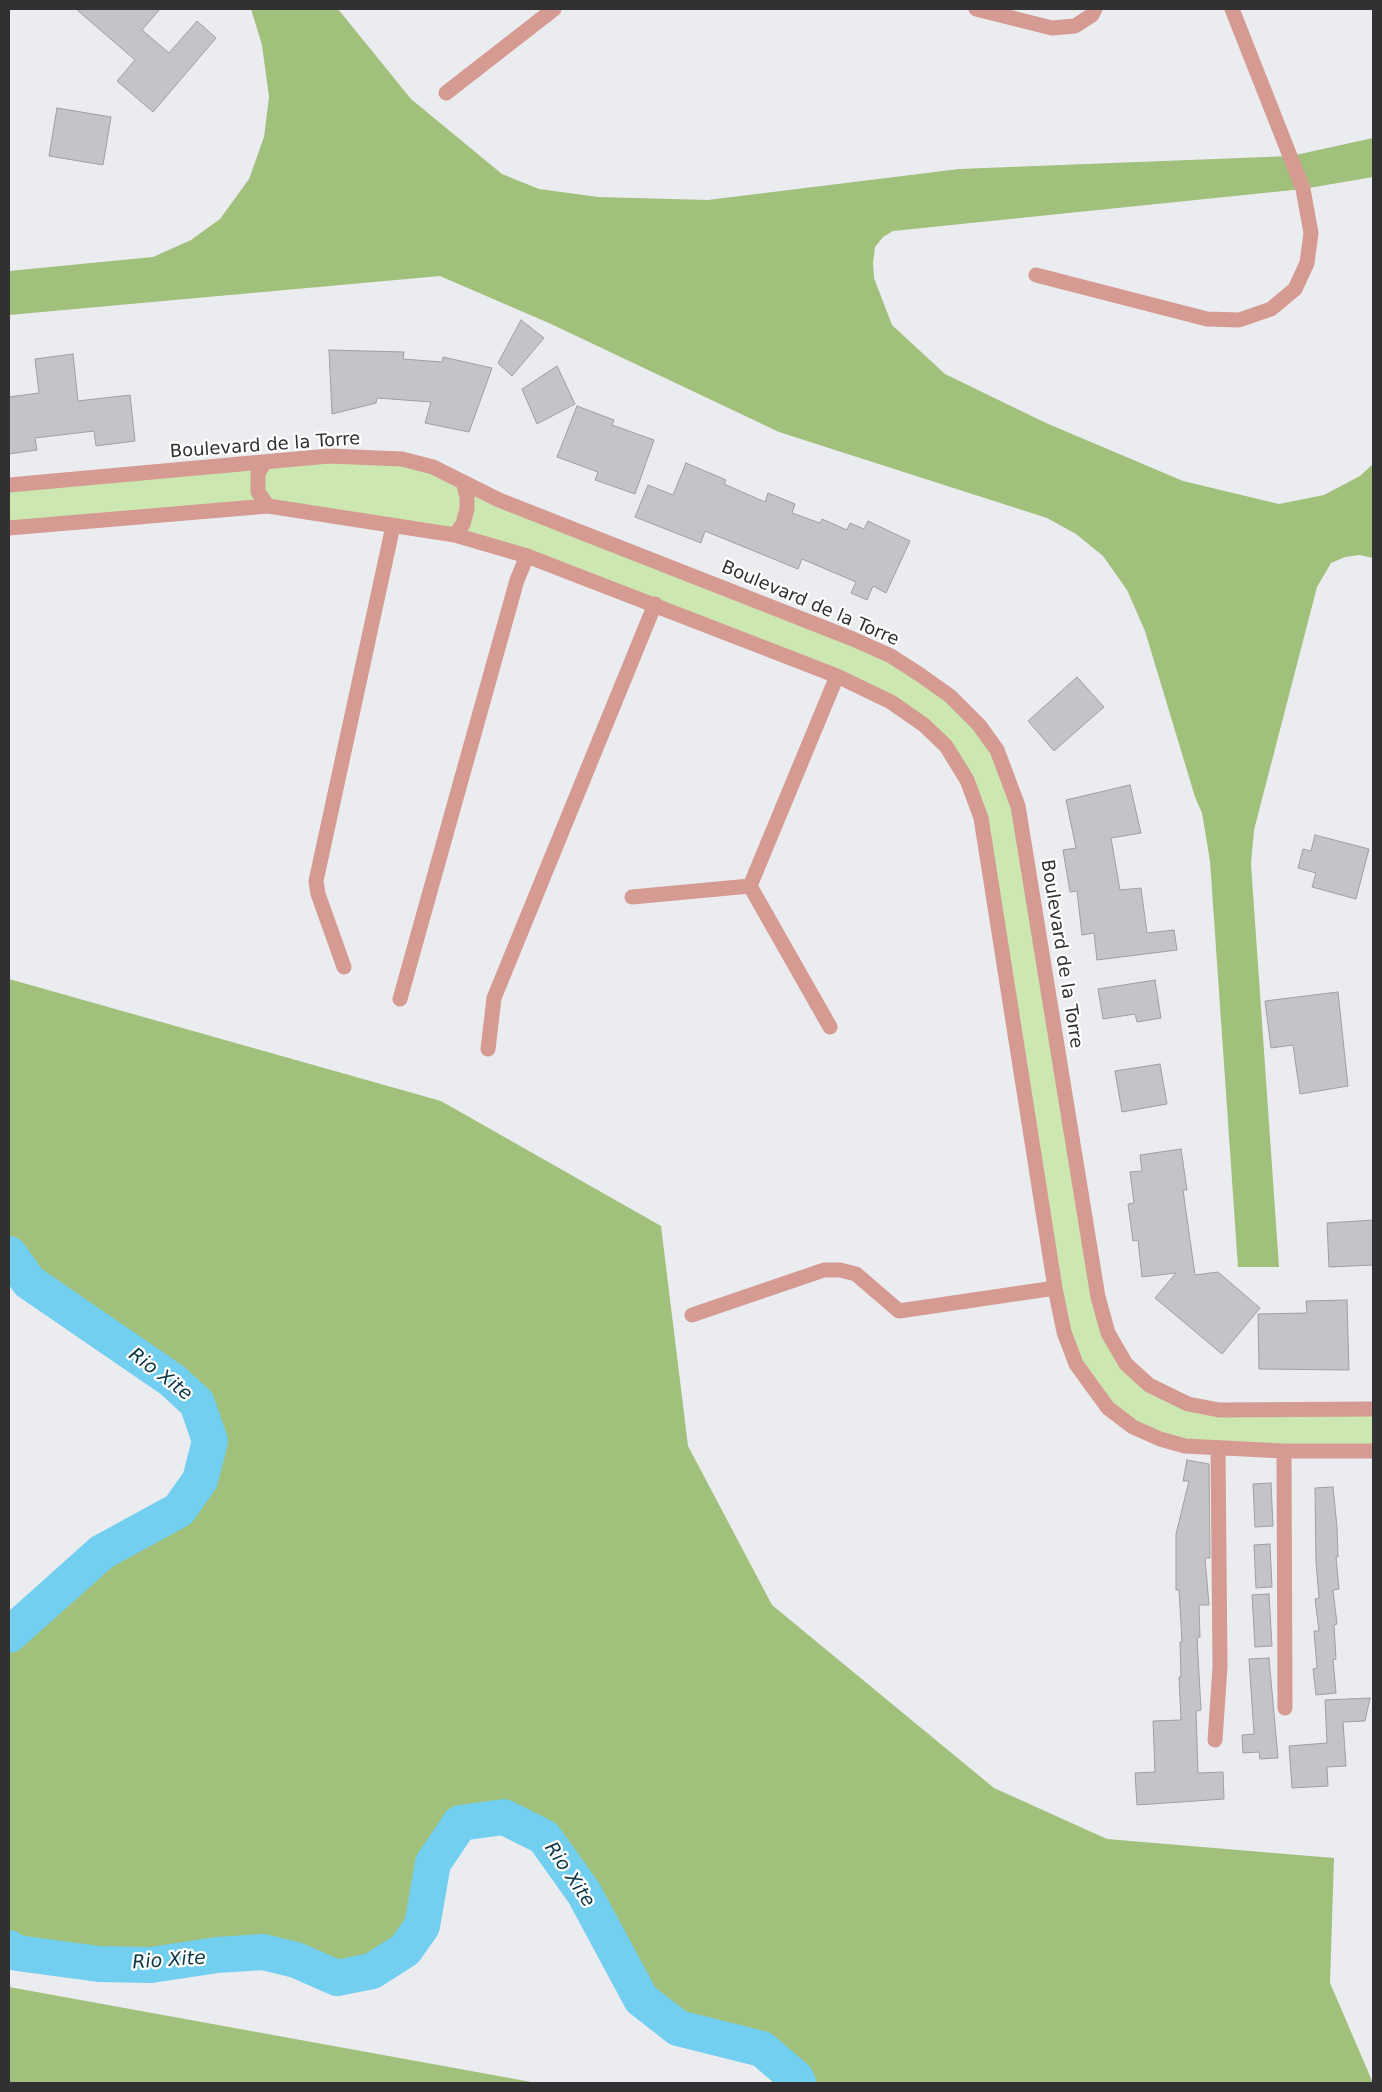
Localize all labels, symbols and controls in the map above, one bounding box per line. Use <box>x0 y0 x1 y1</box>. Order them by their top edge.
street label: Boulevard de la Torre <box>169 429 361 463</box>
street label: Boulevard de la Torre <box>718 557 902 651</box>
street label: Boulevard de la Torre <box>1035 858 1087 1050</box>
water label: Rio Xite <box>124 1344 196 1406</box>
water label: Rio Xite <box>539 1838 599 1912</box>
water label: Rio Xite <box>132 1947 206 1975</box>

